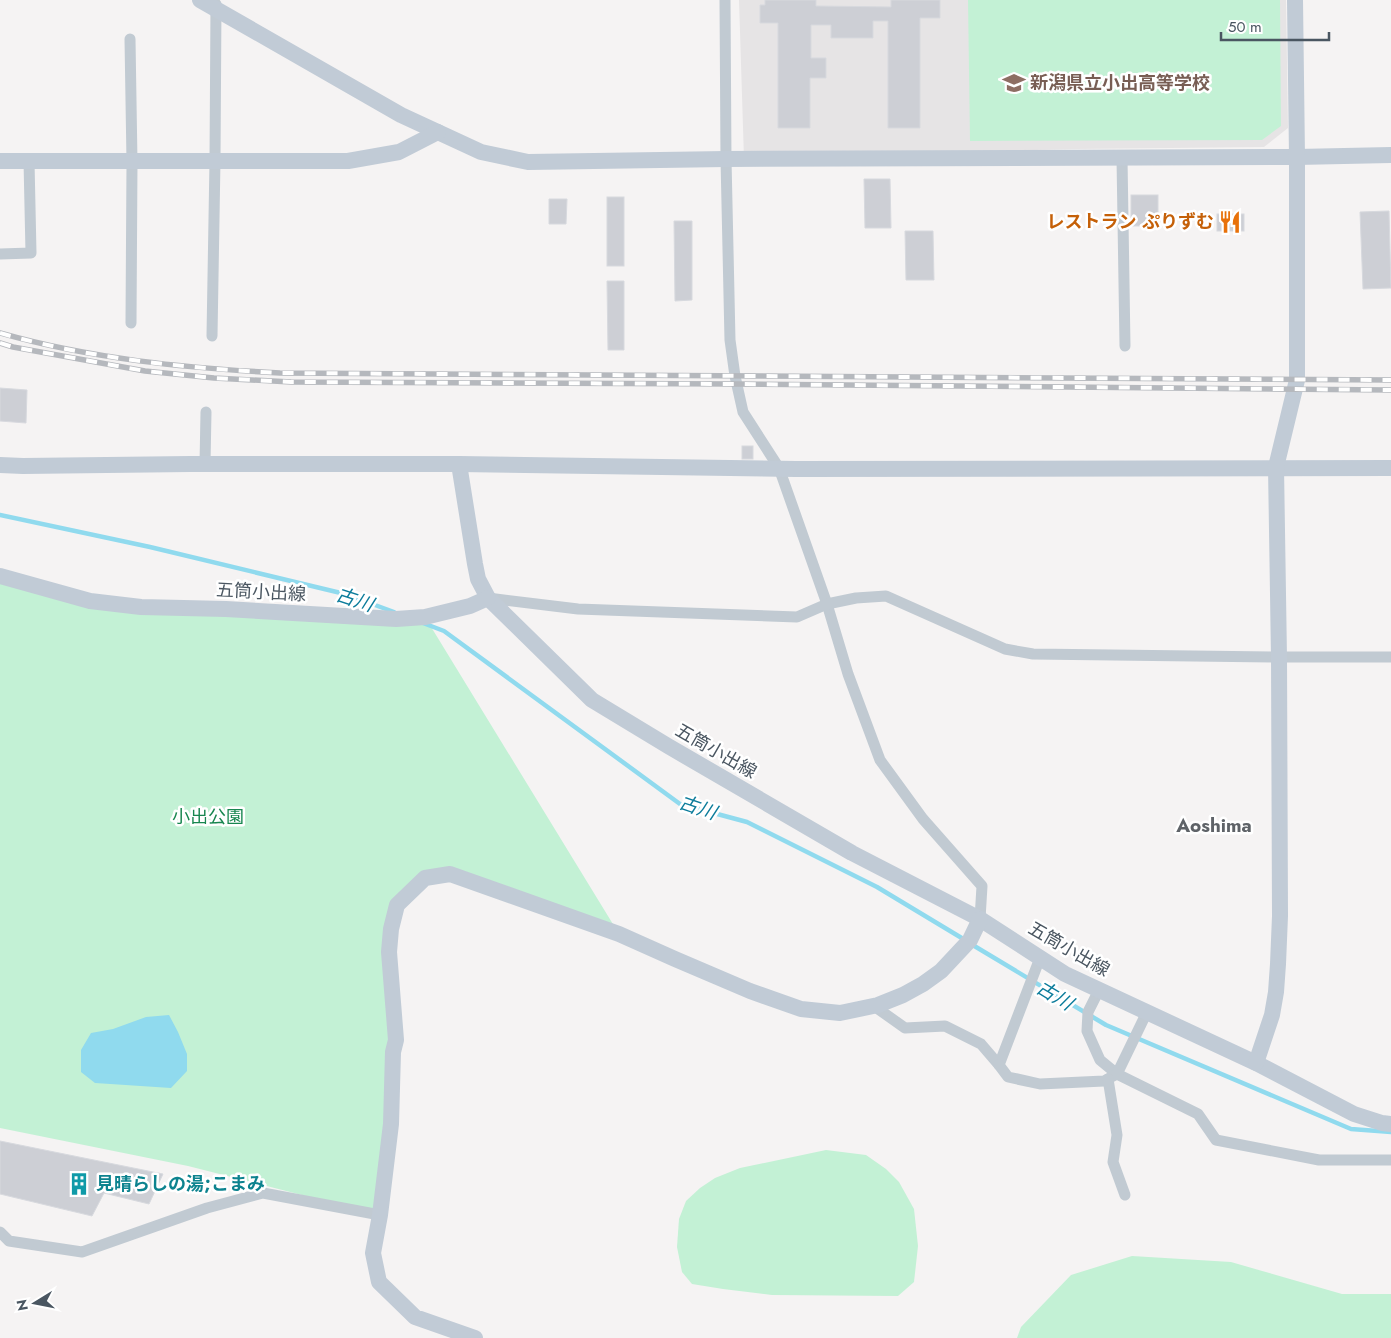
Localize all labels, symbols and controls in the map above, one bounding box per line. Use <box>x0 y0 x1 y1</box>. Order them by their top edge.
scale bar <box>1221 10 1328 42</box>
text: 50 m <box>1228 16 1262 38</box>
school or university icon: 新潟県立小出高等学校 <box>1001 70 1027 96</box>
place label: 新潟県立小出高等学校 <box>1030 70 1210 96</box>
place label: レストラン ぷりずむ <box>1047 209 1214 235</box>
restaurant icon: レストラン ぷりずむ <box>1217 209 1243 235</box>
street label: 五筒小出線 <box>215 577 307 607</box>
water label: 古川 <box>333 581 379 619</box>
street label: 五筒小出線 <box>671 717 761 785</box>
water label: 古川 <box>675 789 722 827</box>
park label: 小出公園 <box>172 804 244 830</box>
district label: Aoshima <box>1175 812 1252 839</box>
street label: 五筒小出線 <box>1024 915 1114 983</box>
water label: 古川 <box>1031 974 1080 1018</box>
building icon: 見晴らしの湯;こまみ <box>66 1171 92 1197</box>
place label: 見晴らしの湯;こまみ <box>96 1171 265 1197</box>
north arrow <box>10 1278 60 1328</box>
text: N <box>11 1298 33 1312</box>

